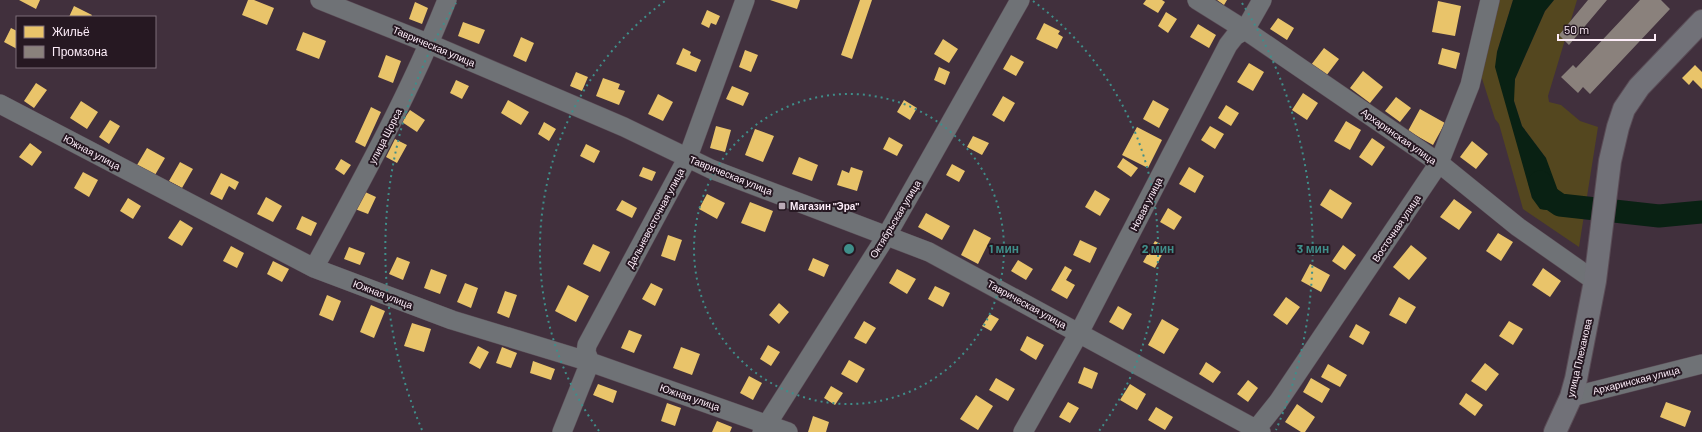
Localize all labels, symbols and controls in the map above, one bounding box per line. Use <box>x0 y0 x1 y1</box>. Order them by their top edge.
legend <box>16 16 156 68</box>
scale bar <box>1558 16 1655 42</box>
text: 50 m <box>1564 22 1589 36</box>
street label: Таврическая улица <box>391 23 477 69</box>
text: Жильё <box>52 24 90 38</box>
text: Промзона <box>52 44 108 59</box>
street label: Архаринская улица <box>1359 105 1439 167</box>
street label: улица Щорса <box>366 106 404 166</box>
street label: Южная улица <box>61 132 123 172</box>
street label: Таврическая улица <box>688 153 775 197</box>
street label: Дальневосточная улица <box>624 166 687 270</box>
street label: Новая улица <box>1127 175 1165 233</box>
street label: Октябрьская улица <box>867 177 923 260</box>
street label: Восточная улица <box>1369 192 1423 264</box>
place label: Магазин "Эра" <box>790 200 859 212</box>
marker: Магазин "Эра" <box>777 201 787 211</box>
text: 1 мин <box>989 241 1019 255</box>
text: 2 мин <box>1142 241 1174 255</box>
text: 3 мин <box>1297 241 1329 255</box>
centre of rings <box>842 242 856 256</box>
street label: Южная улица <box>352 277 415 311</box>
street label: Таврическая улица <box>985 277 1069 331</box>
street label: улица Плеханова <box>1564 317 1594 398</box>
street label: Архаринская улица <box>1591 363 1681 397</box>
street label: Южная улица <box>658 381 722 413</box>

